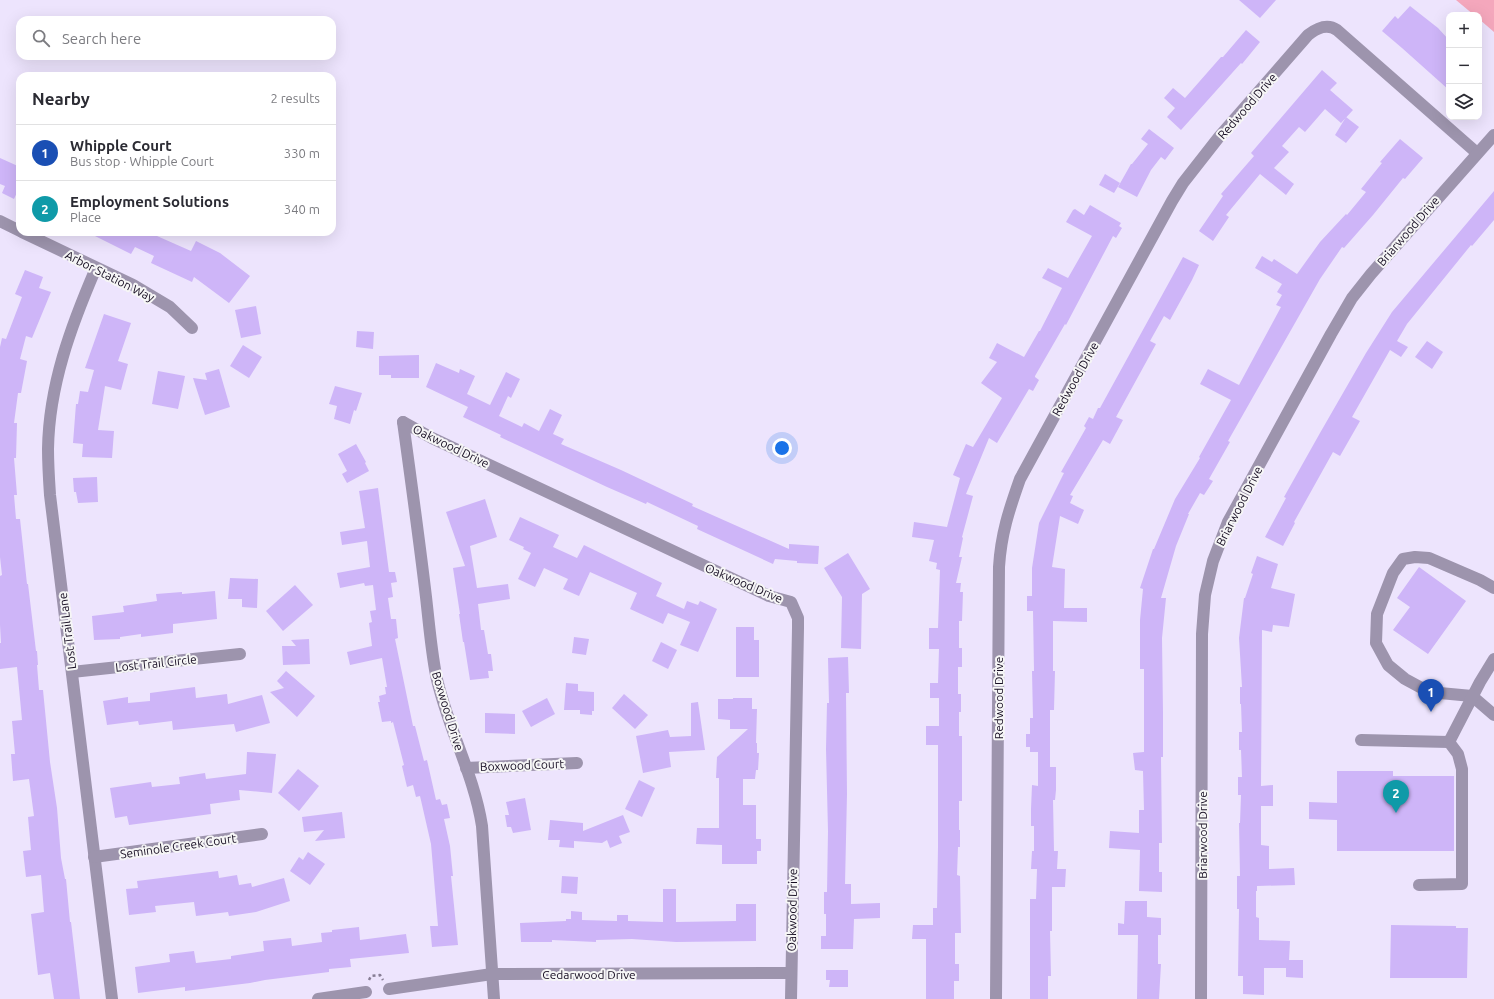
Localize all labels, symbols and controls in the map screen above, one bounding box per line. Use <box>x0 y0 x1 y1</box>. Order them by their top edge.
map controls <box>1446 12 1482 120</box>
button: + <box>1446 12 1482 48</box>
search box <box>16 16 336 60</box>
icon: search <box>30 27 52 49</box>
text: Search here <box>62 30 141 47</box>
button: − <box>1446 48 1482 84</box>
street label: Redwood Drive <box>1215 71 1279 141</box>
button: layers <box>1446 84 1482 120</box>
text: Nearby <box>32 89 90 108</box>
text: 2 results <box>270 91 320 105</box>
text: Whipple Court <box>70 137 172 154</box>
text: 1 <box>41 146 49 160</box>
text: 330 m <box>284 146 320 160</box>
text: Bus stop · Whipple Court <box>70 154 214 168</box>
text: Employment Solutions <box>70 193 229 210</box>
street label: Briarwood Drive <box>1374 194 1442 268</box>
text: 2 <box>41 202 49 216</box>
text: 340 m <box>284 202 320 216</box>
text: Place <box>70 210 101 224</box>
street label: Arbor Station Way <box>63 248 157 304</box>
street label: Redwood Drive <box>1049 340 1101 418</box>
street label: Oakwood Drive <box>411 422 491 470</box>
your location <box>772 438 792 458</box>
street label: Briarwood Drive <box>1213 464 1265 548</box>
street label: Oakwood Drive <box>703 561 785 605</box>
street label: Lost Trail Lane <box>56 592 78 670</box>
street label: Lost Trail Circle <box>115 652 197 674</box>
street label: Redwood Drive <box>992 657 1005 739</box>
street label: Boxwood Drive <box>430 670 466 752</box>
pin: 1 <box>1418 679 1444 712</box>
street label: Boxwood Court <box>480 757 565 773</box>
pin: 2 <box>1383 780 1409 813</box>
street label: Briarwood Drive <box>1196 791 1209 879</box>
street label: Seminole Creek Court <box>119 831 237 861</box>
street label: Oakwood Drive <box>785 868 799 952</box>
street label: Cedarwood Drive <box>542 968 636 981</box>

